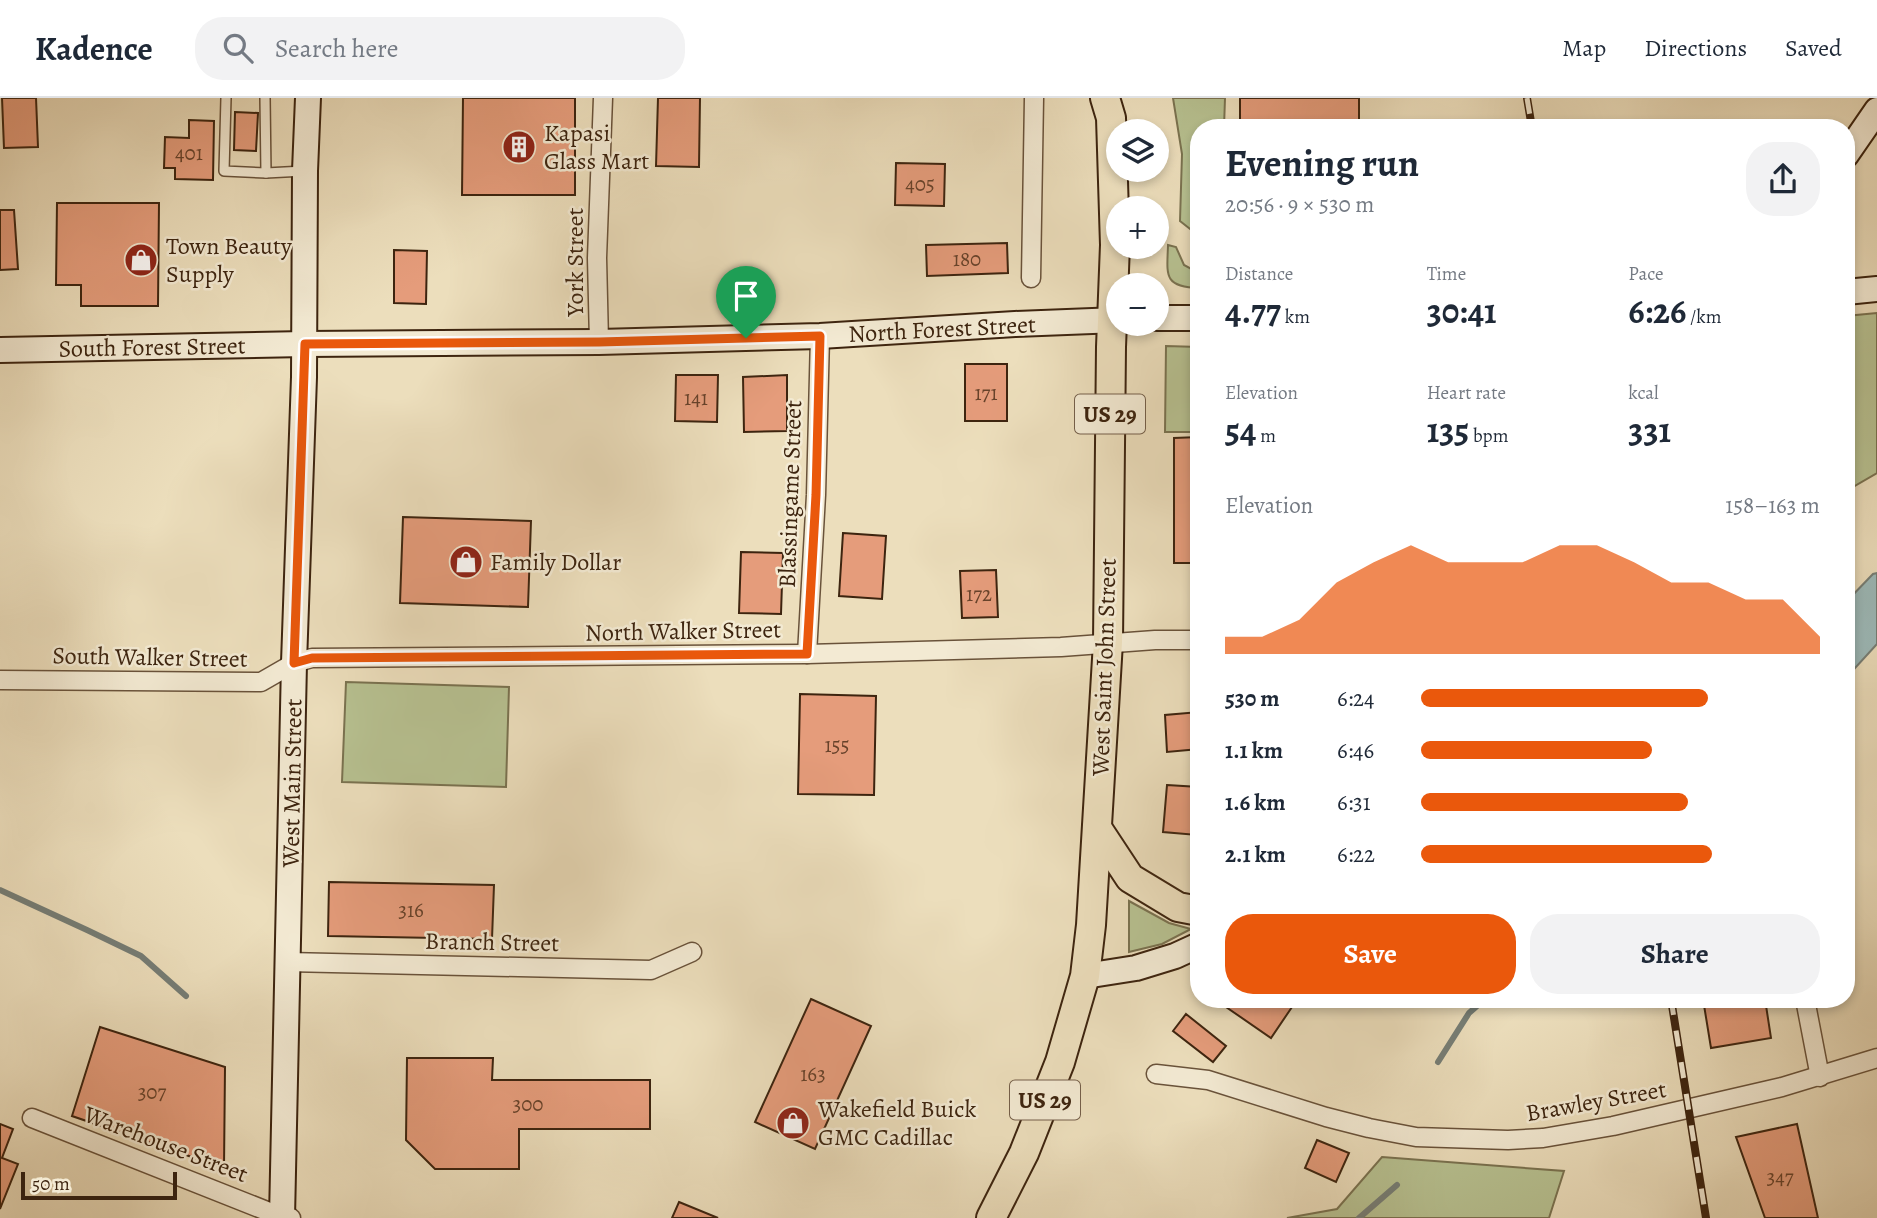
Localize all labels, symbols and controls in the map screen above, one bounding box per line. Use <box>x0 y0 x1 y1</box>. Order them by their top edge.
search box <box>195 17 685 80</box>
text: Kadence <box>35 26 153 71</box>
icon: search <box>219 29 257 67</box>
text: Search here <box>275 31 398 66</box>
text: Map <box>1562 32 1606 64</box>
text: Directions <box>1644 32 1747 64</box>
text: Saved <box>1785 32 1842 64</box>
place label: Kapasi Glass Mart <box>544 117 649 177</box>
map controls <box>1106 119 1169 336</box>
button: layers <box>1106 119 1169 182</box>
building icon: Kapasi Glass Mart <box>500 128 538 166</box>
text: Evening run <box>1225 137 1419 189</box>
house number: 401 <box>175 139 203 167</box>
button: share <box>1746 142 1820 216</box>
house number: 405 <box>905 170 935 198</box>
text: 20:56 · 9 × 530 m <box>1225 189 1374 220</box>
button: + <box>1106 196 1169 259</box>
street label: York Street <box>559 208 591 317</box>
place label: Town Beauty Supply <box>166 230 292 290</box>
shop icon: Town Beauty Supply <box>122 241 160 279</box>
house number: 180 <box>953 245 981 273</box>
text: Distance <box>1225 261 1293 287</box>
text: Time <box>1427 261 1466 287</box>
text: Pace <box>1628 261 1664 287</box>
pin <box>716 266 776 338</box>
button: − <box>1106 273 1169 336</box>
icon: arrive <box>727 277 765 315</box>
text: 4.77 <box>1225 287 1281 335</box>
text: 30:41 <box>1427 287 1497 335</box>
text: 6:26 <box>1628 287 1686 335</box>
text: km <box>1281 304 1310 330</box>
text: /km <box>1686 304 1722 330</box>
street label: North Forest Street <box>847 308 1037 350</box>
street label: South Forest Street <box>58 329 246 365</box>
house number: 171 <box>974 379 998 407</box>
text: Elevation <box>1225 380 1298 406</box>
text: Heart rate <box>1427 380 1506 406</box>
text: kcal <box>1628 380 1659 406</box>
house number: 141 <box>684 384 708 412</box>
road number: US 29 <box>1075 394 1145 434</box>
street label: Blassingame Street <box>771 399 809 588</box>
text: 54 <box>1225 406 1256 454</box>
text: 135 <box>1427 406 1469 454</box>
text: 331 <box>1628 406 1671 454</box>
text: m <box>1256 423 1276 449</box>
text: bpm <box>1469 423 1508 449</box>
text: Elevation <box>1225 490 1313 521</box>
text: 158–163 m <box>1725 490 1820 521</box>
shop icon: Family Dollar <box>447 543 485 581</box>
place label: Family Dollar <box>490 546 621 578</box>
street label: West Saint John Street <box>1084 557 1124 778</box>
house number: 172 <box>966 580 992 608</box>
street label: North Walker Street <box>585 613 781 649</box>
street label: South Walker Street <box>52 639 248 675</box>
text: 530 m <box>1225 683 1280 714</box>
text: 6:24 <box>1337 683 1374 714</box>
street label: West Main Street <box>275 698 309 869</box>
house number: 155 <box>824 731 850 759</box>
text: 1.1 km <box>1225 735 1283 766</box>
text: 6:46 <box>1337 735 1374 766</box>
text: 1.6 km <box>1225 787 1285 818</box>
text: 6:31 <box>1337 787 1371 818</box>
text: 2.1 km <box>1225 839 1286 870</box>
text: 6:22 <box>1337 839 1375 870</box>
house number: 316 <box>398 896 424 924</box>
button: Save <box>1225 914 1516 994</box>
button: Share <box>1530 914 1820 994</box>
street label: Branch Street <box>425 925 559 959</box>
house number: 163 <box>800 1060 826 1088</box>
street label: Brawley Street <box>1523 1073 1669 1129</box>
house number: 307 <box>138 1078 167 1106</box>
road number: US 29 <box>1010 1080 1080 1119</box>
house number: 300 <box>512 1090 544 1118</box>
place label: Wakefield Buick GMC Cadillac <box>817 1093 976 1153</box>
street label: Warehouse Street <box>78 1098 253 1190</box>
shop icon: Wakefield Buick GMC Cadillac <box>774 1104 812 1142</box>
house number: 347 <box>1766 1163 1794 1191</box>
scale bar <box>21 1169 177 1201</box>
text: 50 m <box>32 1171 70 1197</box>

